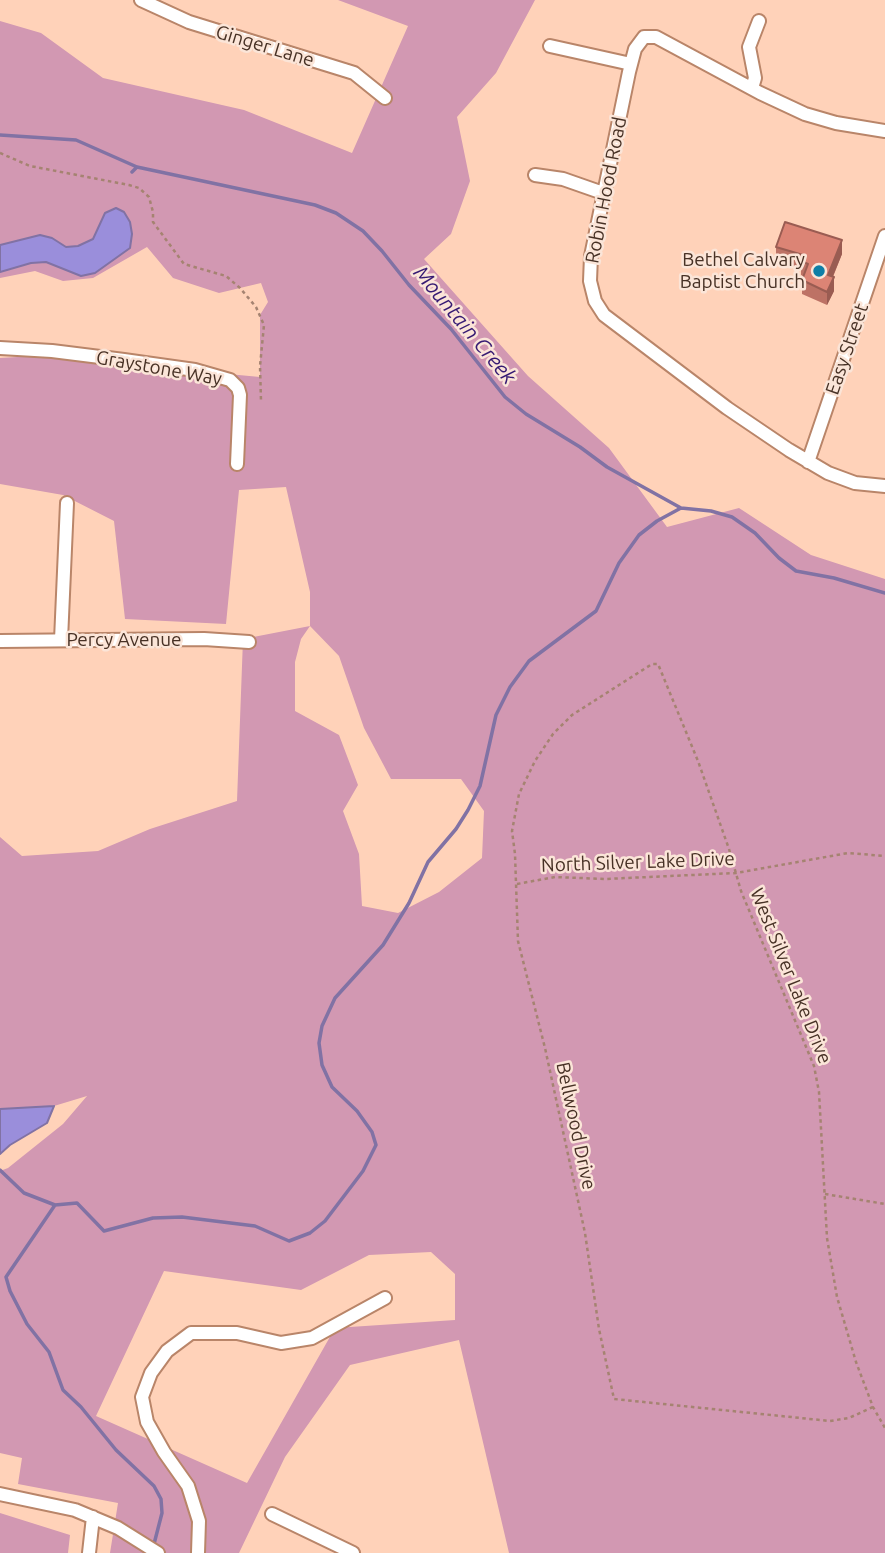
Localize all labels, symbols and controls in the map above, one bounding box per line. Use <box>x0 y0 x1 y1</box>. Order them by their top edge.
street label: Ginger Lane <box>213 20 317 72</box>
street label: Robin Hood Road <box>581 115 631 265</box>
place label: Bethel Calvary Baptist Church <box>680 249 805 293</box>
water label: Mountain Creek <box>408 261 522 389</box>
marker: Bethel Calvary Baptist Church <box>811 263 827 279</box>
street label: Easy Street <box>821 300 873 398</box>
street label: Graystone Way <box>94 346 224 390</box>
street label: Percy Avenue <box>66 629 182 651</box>
street label: North Silver Lake Drive <box>541 847 735 877</box>
street label: West Silver Lake Drive <box>745 885 837 1067</box>
street label: Bellwood Drive <box>551 1060 601 1192</box>

